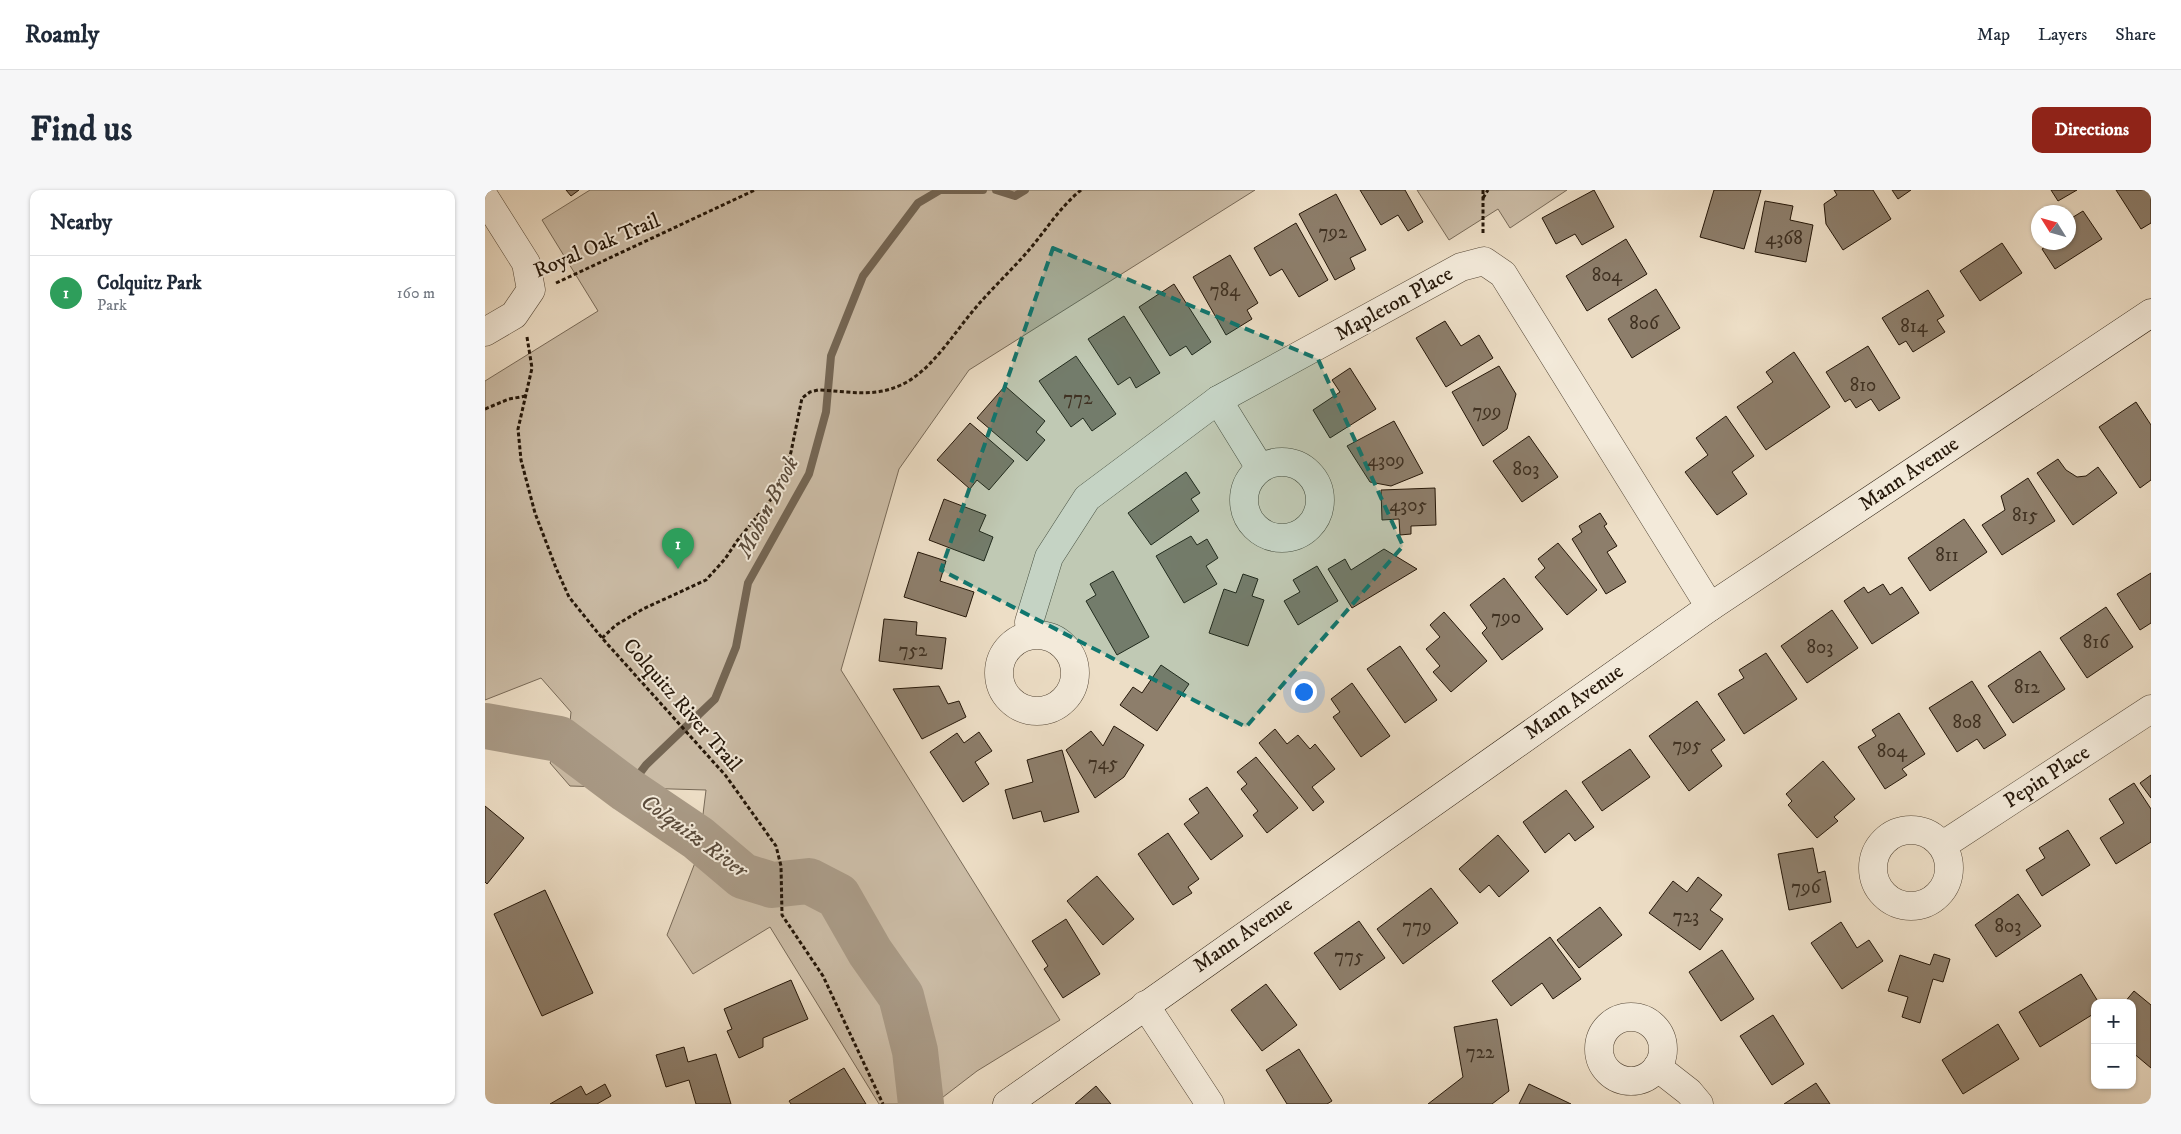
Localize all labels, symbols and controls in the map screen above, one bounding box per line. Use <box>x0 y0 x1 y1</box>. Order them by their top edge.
text: Roamly <box>25 20 99 50</box>
text: Map <box>1977 24 2010 46</box>
text: Layers <box>2038 24 2087 46</box>
text: Share <box>2115 24 2156 46</box>
button: Directions <box>2032 107 2151 153</box>
text: Find us <box>30 108 132 152</box>
north arrow <box>2031 205 2076 250</box>
street label: Royal Oak Trail <box>530 207 665 284</box>
text: Nearby <box>50 210 112 236</box>
house number: 792 <box>1319 221 1348 244</box>
house number: 4368 <box>1765 227 1803 250</box>
street label: Mapleton Place <box>1330 261 1458 347</box>
house number: 804 <box>1592 264 1623 287</box>
text: Colquitz Park <box>97 272 202 295</box>
house number: 784 <box>1210 279 1241 302</box>
text: 1 <box>63 283 69 303</box>
text: 160 m <box>397 283 435 303</box>
text: Park <box>97 295 127 315</box>
house number: 806 <box>1629 312 1660 335</box>
house number: 814 <box>1900 315 1929 338</box>
house number: 810 <box>1850 374 1876 397</box>
house number: 772 <box>1063 387 1093 410</box>
house number: 799 <box>1473 400 1501 423</box>
street label: Mann Avenue <box>1854 431 1964 517</box>
house number: 4309 <box>1367 449 1405 472</box>
water label: Mohon Brook <box>730 451 805 564</box>
house number: 803 <box>1513 458 1539 481</box>
house number: 4305 <box>1389 494 1427 517</box>
house number: 815 <box>2012 504 2038 527</box>
pin: 1 <box>662 528 694 569</box>
house number: 811 <box>1935 544 1959 567</box>
house number: 790 <box>1491 606 1521 629</box>
house number: 816 <box>2083 631 2110 654</box>
street label: Colquitz River Trail <box>617 633 747 778</box>
house number: 803 <box>1807 636 1833 659</box>
house number: 752 <box>899 639 928 662</box>
street label: Mann Avenue <box>1519 658 1629 746</box>
house number: 812 <box>2014 676 2041 699</box>
your location <box>1291 679 1317 705</box>
house number: 808 <box>1952 711 1982 734</box>
house number: 795 <box>1673 734 1702 757</box>
street label: Pepin Place <box>1999 739 2095 814</box>
house number: 804 <box>1877 740 1908 763</box>
house number: 745 <box>1088 752 1119 775</box>
water label: Colquitz River <box>635 788 754 886</box>
house number: 796 <box>1791 876 1822 899</box>
street label: Mann Avenue <box>1188 891 1298 979</box>
house number: 723 <box>1673 905 1699 928</box>
house number: 779 <box>1402 915 1432 938</box>
house number: 803 <box>1995 915 2021 938</box>
house number: 775 <box>1334 945 1364 968</box>
map controls <box>2091 999 2136 1089</box>
button: + <box>2091 999 2136 1044</box>
house number: 722 <box>1466 1041 1495 1064</box>
button: − <box>2091 1044 2136 1089</box>

